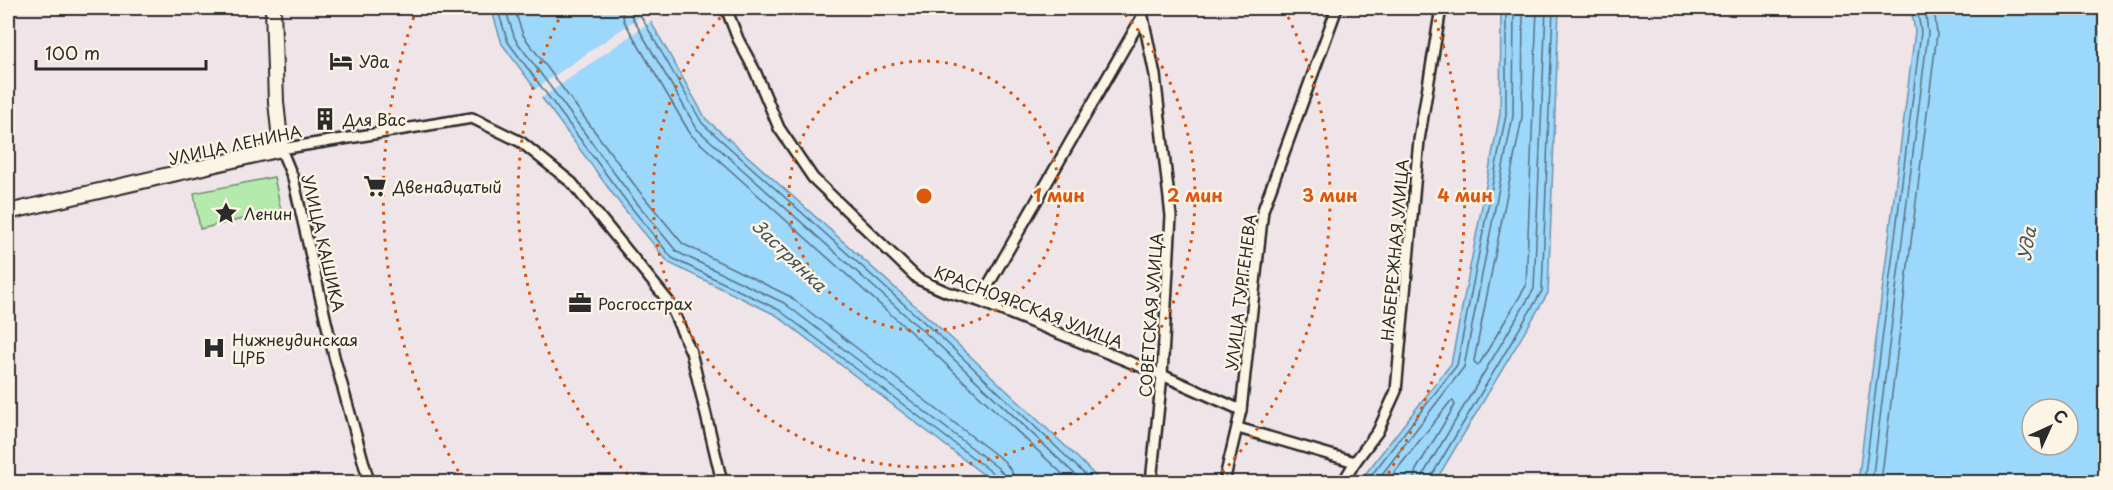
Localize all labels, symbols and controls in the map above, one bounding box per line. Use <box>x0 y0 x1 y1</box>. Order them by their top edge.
scale bar <box>36 33 206 71</box>
text: 100 m <box>45 39 100 66</box>
hotel icon: Уда <box>328 48 354 74</box>
place label: Уда <box>359 49 389 73</box>
building icon: Для Вас <box>312 106 338 132</box>
place label: Для Вас <box>342 107 406 131</box>
street label: УЛИЦА ЛЕНИНА <box>166 118 304 170</box>
street label: НАБЕРЕЖНАЯ УЛИЦА <box>1374 158 1414 342</box>
street label: УЛИЦА КАШИКА <box>297 172 351 314</box>
supermarket icon: Двенадцатый <box>362 173 388 199</box>
place label: Двенадцатый <box>392 174 502 198</box>
text: 1 мин <box>1033 181 1085 208</box>
text: 2 мин <box>1167 181 1223 208</box>
text: 3 мин <box>1302 181 1358 208</box>
text: 4 мин <box>1437 181 1493 208</box>
centre of rings <box>914 186 934 206</box>
place icon: Ленин <box>213 200 239 226</box>
place label: Ленин <box>244 201 292 225</box>
street label: УЛИЦА ТУРГЕНЕВА <box>1218 212 1262 372</box>
water label: Застрянка <box>747 213 834 298</box>
water label: Уда <box>2010 224 2042 263</box>
street label: СОВЕТСКАЯ УЛИЦА <box>1132 232 1168 398</box>
street label: КРАСНОЯРСКАЯ УЛИЦА <box>931 259 1127 353</box>
office icon: Росгосстрах <box>567 290 593 316</box>
place label: Росгосстрах <box>598 291 693 315</box>
place label: Нижнеудинская ЦРБ <box>232 327 358 369</box>
hospital icon: Нижнеудинская ЦРБ <box>201 335 227 361</box>
north arrow <box>2020 397 2080 457</box>
text: С <box>2049 403 2074 428</box>

